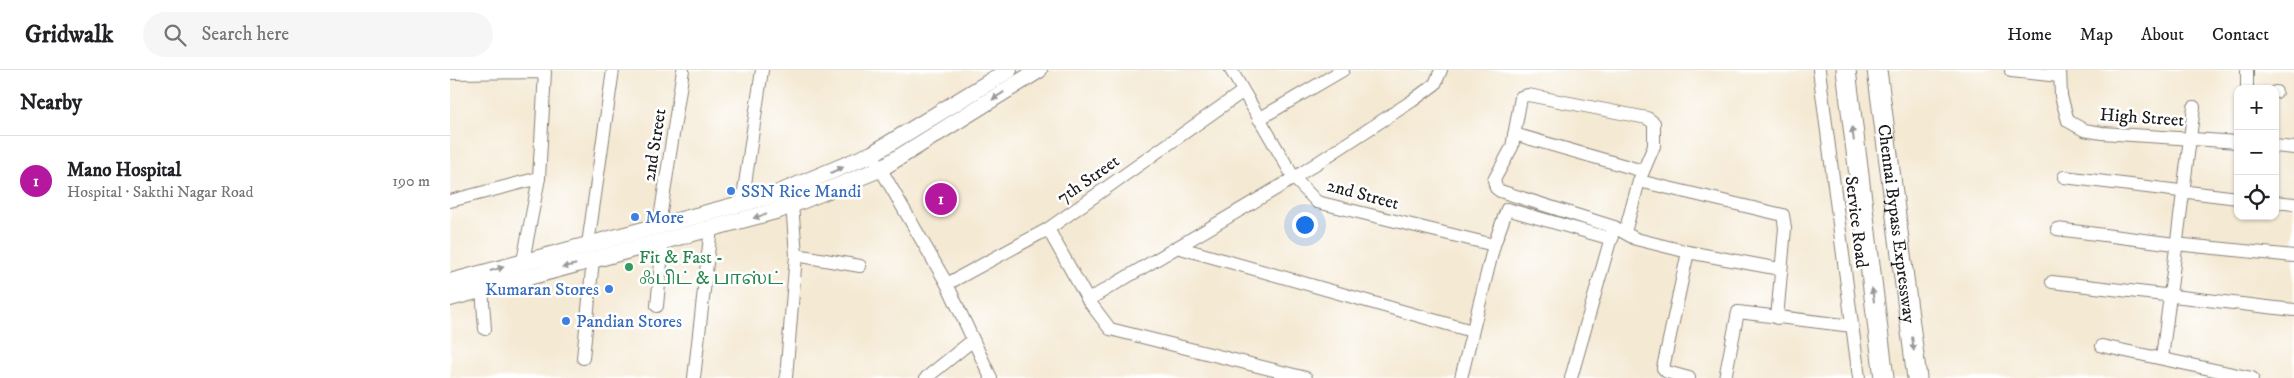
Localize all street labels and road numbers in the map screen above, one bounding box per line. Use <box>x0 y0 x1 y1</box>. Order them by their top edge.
street label: High Street <box>2099 104 2185 132</box>
street label: 2nd Street <box>638 107 672 183</box>
street label: Chennai Bypass Expressway <box>1872 123 1920 325</box>
street label: 7th Street <box>1053 150 1124 209</box>
street label: 2nd Street <box>1324 175 1401 215</box>
street label: Service Road <box>1839 175 1873 270</box>

